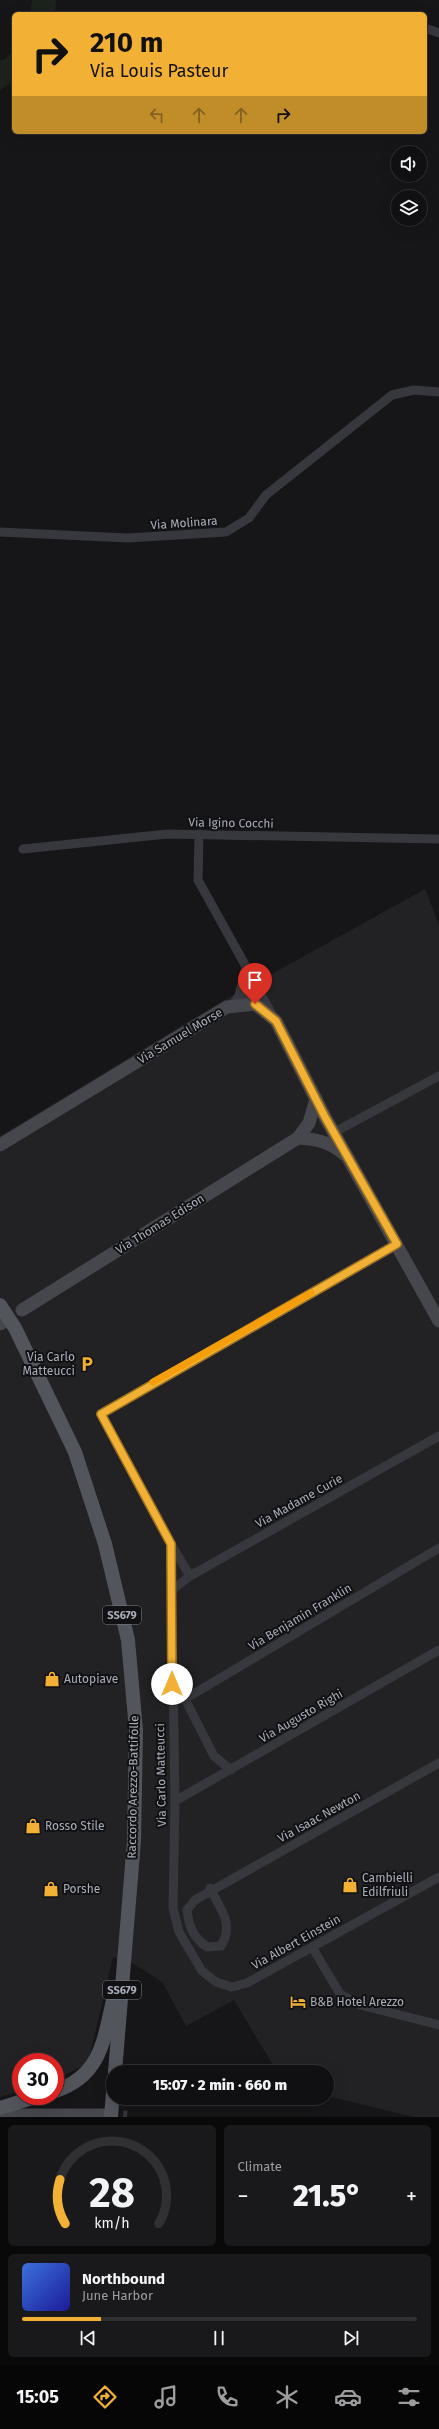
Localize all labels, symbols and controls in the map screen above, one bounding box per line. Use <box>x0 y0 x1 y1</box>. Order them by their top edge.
text: 210 m <box>90 26 164 59</box>
icon: right <box>24 28 76 80</box>
text: Via Louis Pasteur <box>90 60 228 82</box>
icon: left <box>146 104 168 126</box>
icon: ahead <box>188 104 210 126</box>
icon: ahead <box>230 104 252 126</box>
icon: right <box>272 104 294 126</box>
map controls <box>391 146 427 226</box>
button: sound <box>391 146 427 182</box>
button: layers <box>391 190 427 226</box>
street label: Via Molinara <box>150 514 218 532</box>
street label: Via Igino Cocchi <box>188 815 274 831</box>
pin <box>238 963 272 1004</box>
icon: arrive <box>244 969 266 991</box>
street label: Via Samuel Morse <box>135 1005 225 1067</box>
street label: Via Thomas Edison <box>113 1191 207 1257</box>
place label: Via Carlo Matteucci <box>23 1350 75 1378</box>
parking icon: Via Carlo Matteucci <box>78 1355 96 1373</box>
street label: Via Madame Curie <box>253 1471 345 1531</box>
street label: Via Benjamin Franklin <box>246 1581 354 1653</box>
road number: SS679 <box>103 1606 141 1624</box>
position arrow <box>151 1663 193 1705</box>
shop icon: Autopiave <box>43 1670 61 1688</box>
place label: Autopiave <box>64 1672 118 1686</box>
street label: Via Augusto Righi <box>257 1686 345 1746</box>
street label: Raccordo Arezzo-Battifolle <box>125 1715 141 1859</box>
street label: Via Carlo Matteucci <box>153 1723 169 1827</box>
street label: Via Isaac Newton <box>275 1789 363 1845</box>
shop icon: Rosso Stile <box>24 1817 42 1835</box>
place label: Rosso Stile <box>45 1819 105 1833</box>
place label: Cambielli Edilfriuli <box>362 1871 413 1899</box>
shop icon: Cambielli Edilfriuli <box>341 1876 359 1894</box>
shop icon: Porshe <box>42 1880 60 1898</box>
place label: Porshe <box>63 1882 100 1896</box>
street label: Via Albert Einstein <box>249 1912 343 1972</box>
road number: SS679 <box>103 1981 141 1999</box>
hotel icon: B&B Hotel Arezzo <box>289 1993 307 2011</box>
place label: B&B Hotel Arezzo <box>310 1995 404 2009</box>
speed limit sign: 30 <box>12 2053 64 2105</box>
text: 15:07 · 2 min · 660 m <box>153 2076 287 2094</box>
text: Climate <box>238 2159 282 2174</box>
text: 28 <box>89 2167 135 2217</box>
text: 21.5° <box>293 2178 361 2214</box>
text: − <box>238 2183 249 2210</box>
text: + <box>406 2183 417 2210</box>
text: km/h <box>94 2214 129 2231</box>
text: Northbound <box>82 2270 165 2288</box>
text: June Harbor <box>82 2288 153 2303</box>
icon: previous <box>77 2327 99 2349</box>
icon: pause <box>208 2327 230 2349</box>
icon: next <box>340 2327 362 2349</box>
icon: directions <box>91 2383 119 2411</box>
icon: music <box>152 2383 180 2411</box>
icon: phone <box>213 2383 241 2411</box>
icon: climate <box>273 2383 301 2411</box>
icon: car <box>334 2383 362 2411</box>
icon: filters <box>395 2383 423 2411</box>
text: 15:05 <box>16 2386 59 2408</box>

